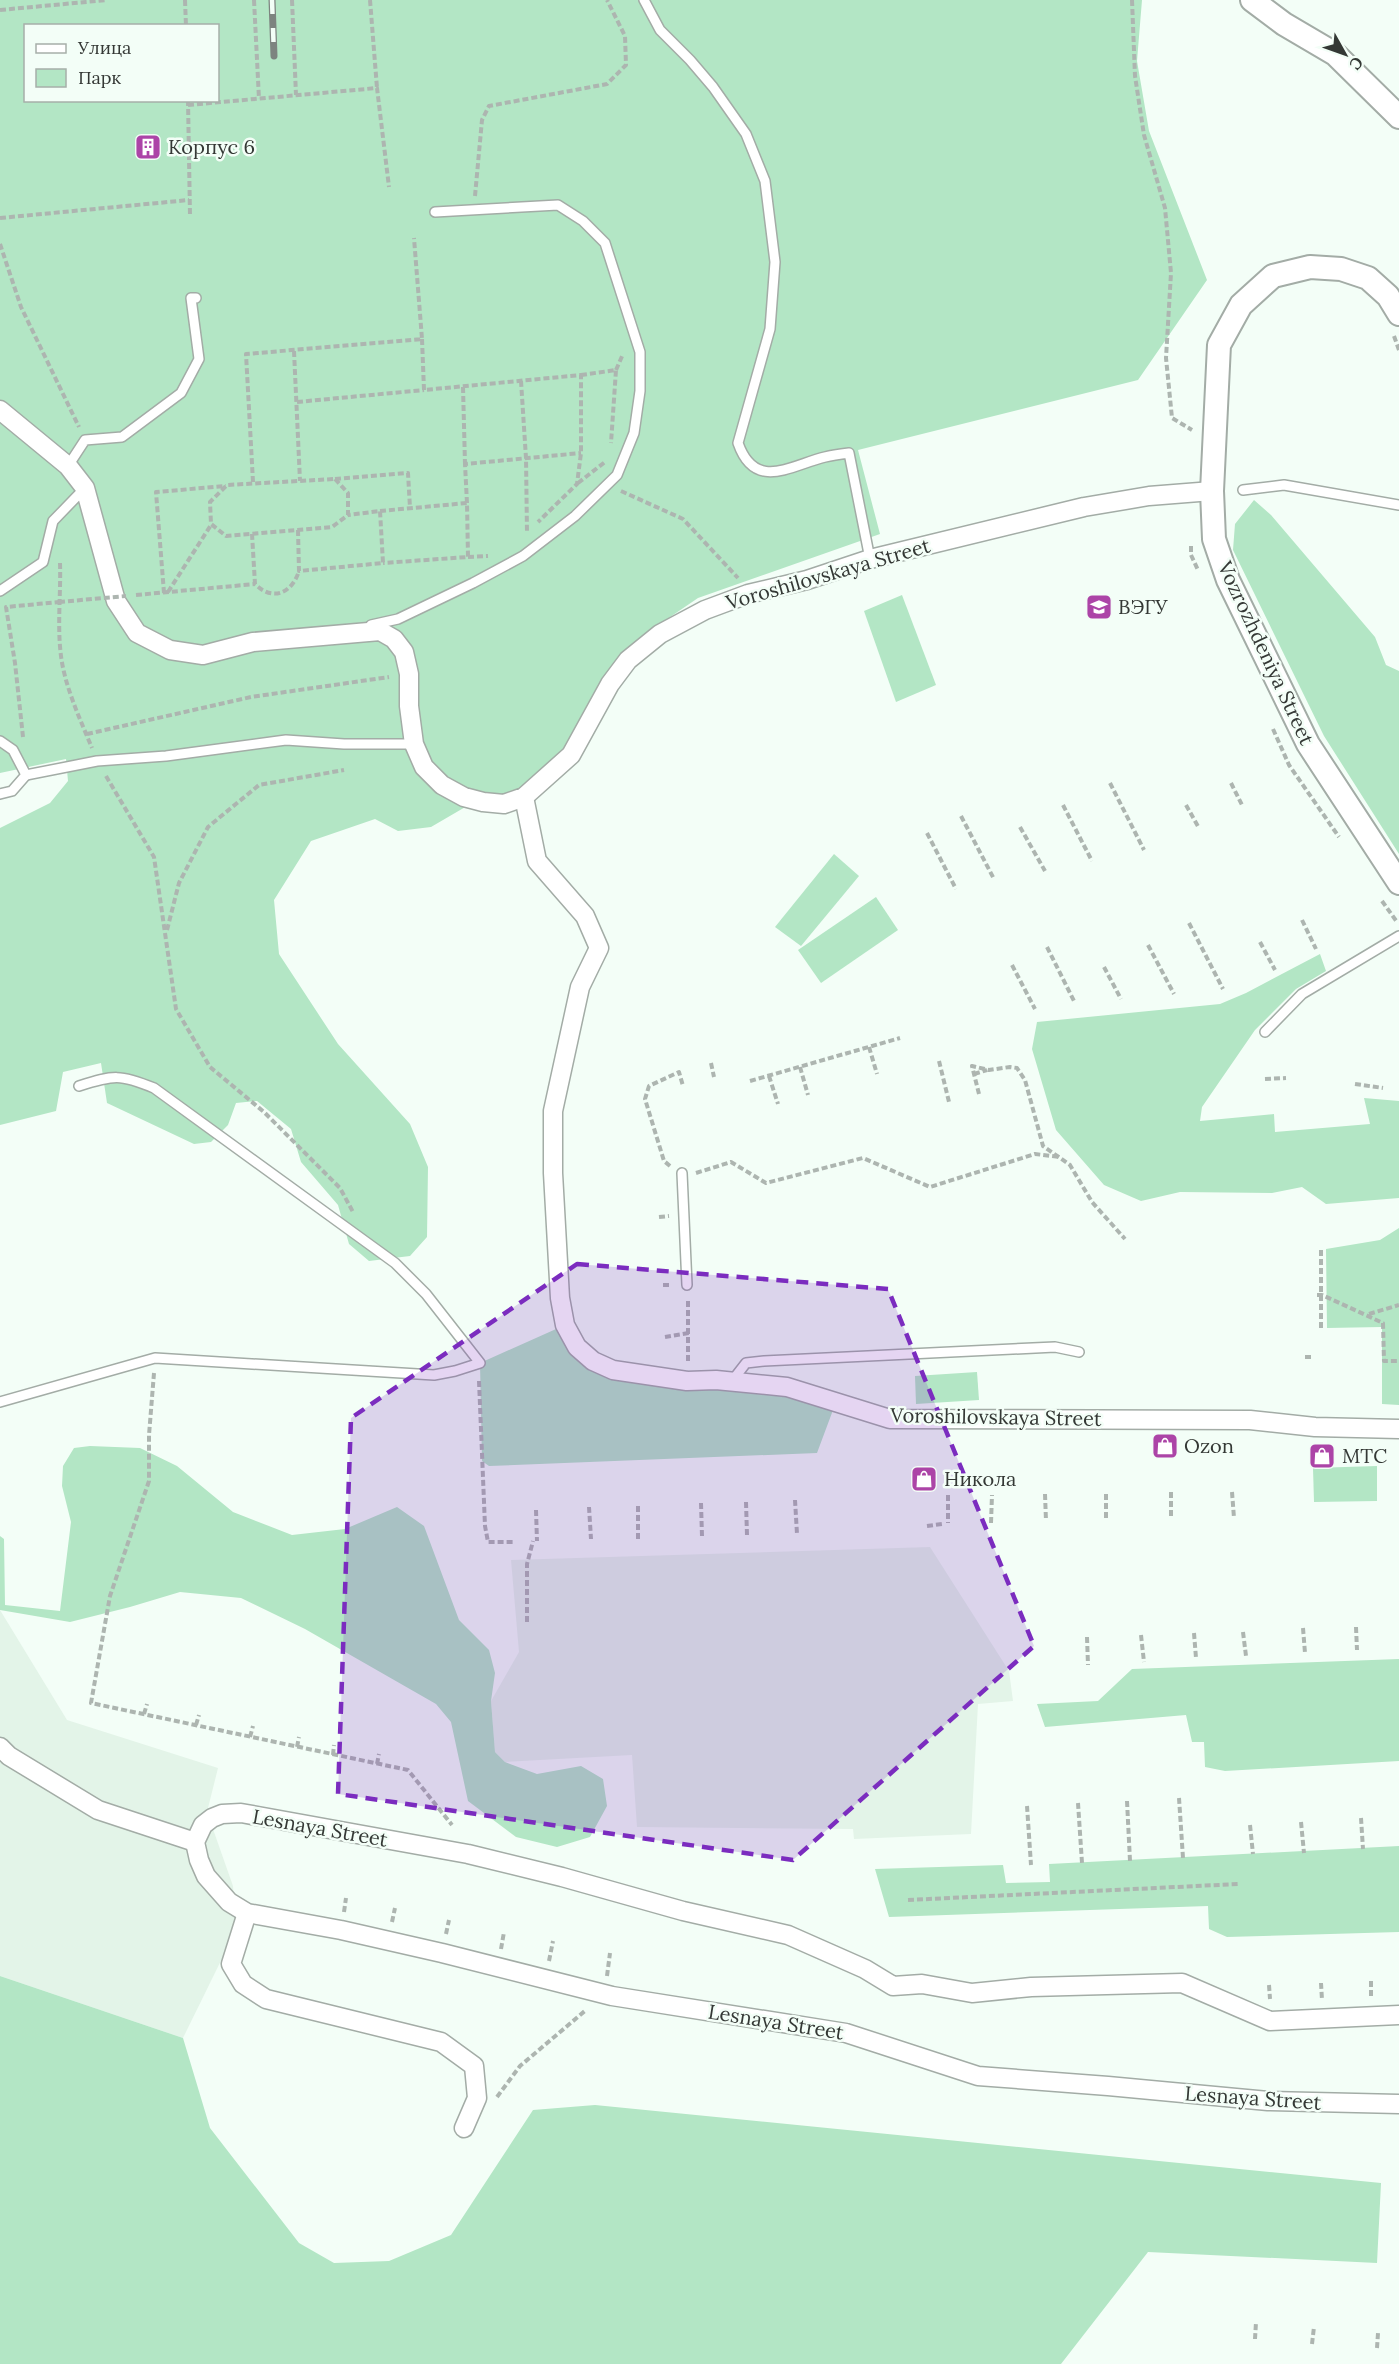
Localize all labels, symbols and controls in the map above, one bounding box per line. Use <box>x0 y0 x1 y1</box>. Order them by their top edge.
legend <box>24 24 219 102</box>
north arrow <box>1315 24 1375 84</box>
text: Улица <box>77 36 131 59</box>
text: С <box>1345 53 1368 74</box>
text: Парк <box>78 66 122 89</box>
building icon: Корпус 6 <box>133 132 163 162</box>
place label: Корпус 6 <box>168 134 255 159</box>
street label: Voroshilovskaya Street <box>722 532 933 615</box>
street label: Vozrozhdeniya Street <box>1212 556 1320 749</box>
school or university icon: ВЭГУ <box>1084 592 1114 622</box>
place label: ВЭГУ <box>1118 594 1168 619</box>
street label: Voroshilovskaya Street <box>889 1402 1102 1431</box>
shop icon: Ozon <box>1150 1431 1180 1461</box>
place label: Ozon <box>1184 1433 1234 1458</box>
shop icon: МТС <box>1307 1441 1337 1471</box>
place label: МТС <box>1342 1443 1387 1468</box>
shop icon: Никола <box>909 1464 939 1494</box>
place label: Никола <box>944 1466 1016 1491</box>
street label: Lesnaya Street <box>251 1803 390 1852</box>
street label: Lesnaya Street <box>707 1998 846 2045</box>
street label: Lesnaya Street <box>1184 2080 1322 2115</box>

